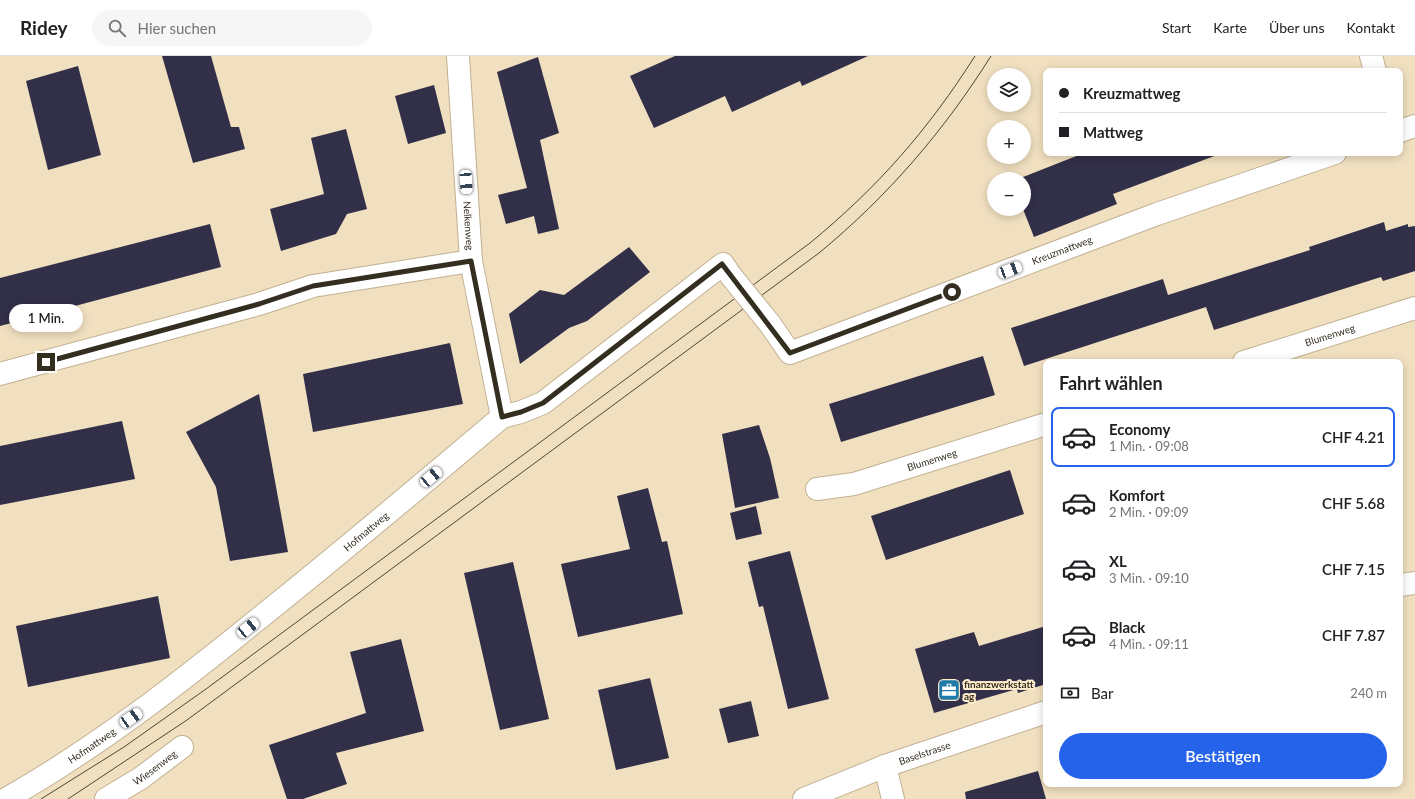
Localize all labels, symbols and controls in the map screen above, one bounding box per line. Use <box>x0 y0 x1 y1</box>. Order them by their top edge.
search box <box>92 10 372 46</box>
text: Ridey <box>20 16 68 39</box>
icon: search <box>106 17 128 39</box>
text: Hier suchen <box>138 19 216 37</box>
text: Start <box>1162 19 1191 36</box>
text: Karte <box>1213 19 1247 36</box>
text: Über uns <box>1269 19 1324 36</box>
text: Kontakt <box>1346 19 1395 36</box>
map controls <box>987 68 1031 216</box>
button: layers <box>987 68 1031 112</box>
text: Kreuzmattweg <box>1083 84 1180 102</box>
button: + <box>987 120 1031 164</box>
text: Mattweg <box>1083 123 1143 141</box>
car <box>459 170 473 194</box>
button: − <box>987 172 1031 216</box>
street label: Nelkenweg <box>461 201 476 251</box>
street label: Kreuzmattweg <box>1030 233 1094 267</box>
car <box>997 260 1023 280</box>
route start <box>943 283 961 301</box>
callout: 1 Min. <box>9 304 83 332</box>
text: 1 Min. <box>28 310 64 326</box>
street label: Blumenweg <box>1303 321 1356 348</box>
route end <box>37 353 55 371</box>
text: Fahrt wählen <box>1059 372 1163 394</box>
icon: car <box>1061 419 1097 455</box>
text: Economy <box>1109 420 1170 438</box>
text: CHF 4.21 <box>1322 428 1385 446</box>
text: 1 Min. · 09:08 <box>1109 438 1189 454</box>
street label: Blumenweg <box>905 446 958 473</box>
car <box>418 465 444 489</box>
icon: car <box>1061 485 1097 521</box>
text: Komfort <box>1109 486 1165 504</box>
text: CHF 5.68 <box>1322 494 1385 512</box>
text: 2 Min. · 09:09 <box>1109 504 1189 520</box>
street label: Hofmattweg <box>341 509 391 553</box>
icon: car <box>1061 551 1097 587</box>
text: XL <box>1109 552 1127 570</box>
text: CHF 7.15 <box>1322 560 1385 578</box>
text: 3 Min. · 09:10 <box>1109 570 1189 586</box>
car <box>235 616 261 640</box>
icon: car <box>1061 617 1097 653</box>
text: Black <box>1109 618 1145 636</box>
text: CHF 7.87 <box>1322 626 1385 644</box>
text: 4 Min. · 09:11 <box>1109 636 1189 652</box>
office icon: finanzwerkstatt ag <box>936 677 962 703</box>
place label: finanzwerkstatt ag <box>964 678 1033 702</box>
icon: cash <box>1059 682 1081 704</box>
text: Bar <box>1091 684 1114 702</box>
text: 240 m <box>1350 685 1387 701</box>
car <box>118 706 144 730</box>
street label: Hofmattweg <box>66 725 118 766</box>
button: Bestätigen <box>1059 733 1387 779</box>
street label: Baselstrasse <box>897 739 952 767</box>
street label: Wiesenweg <box>131 747 179 788</box>

